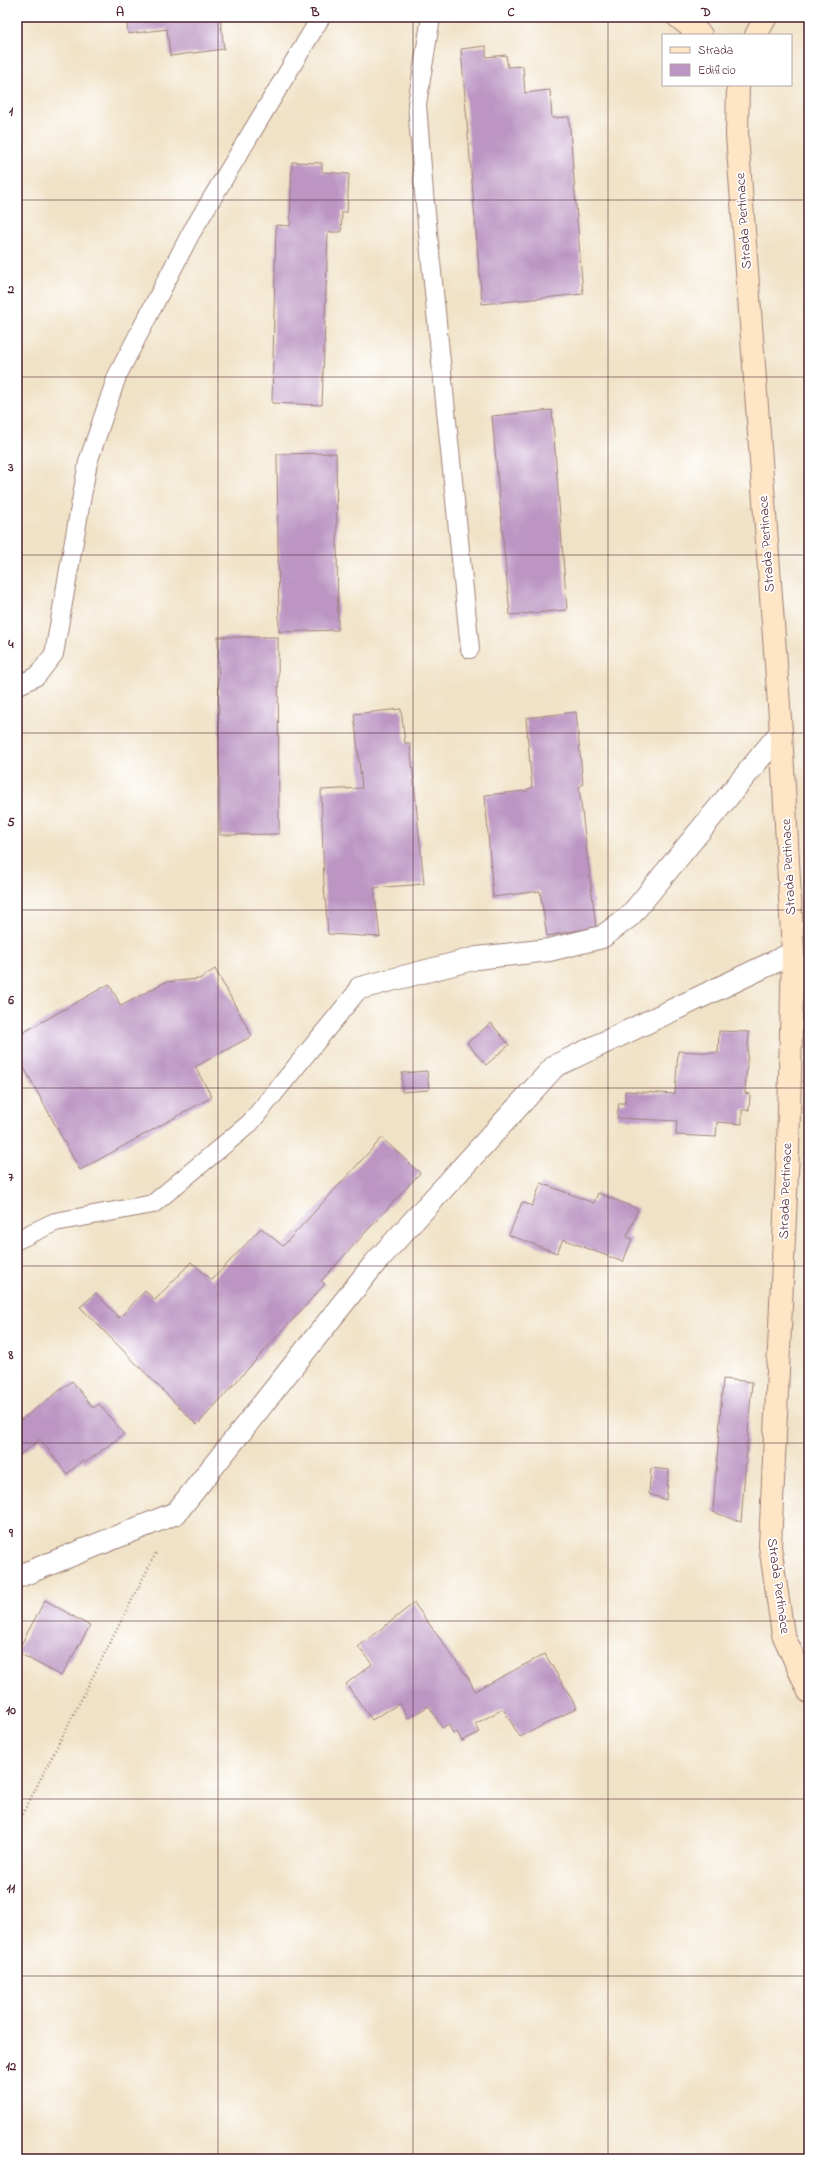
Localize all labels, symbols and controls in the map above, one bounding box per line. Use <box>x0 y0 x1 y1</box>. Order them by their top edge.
text: A <box>116 3 124 22</box>
text: B <box>310 3 320 22</box>
text: C <box>507 3 515 22</box>
text: D <box>700 3 711 22</box>
legend <box>662 34 792 86</box>
text: Strada <box>698 42 733 60</box>
text: Edificio <box>698 62 736 80</box>
text: 1 <box>9 102 14 121</box>
street label: Strada Pertinace <box>730 171 758 270</box>
text: 2 <box>7 280 15 299</box>
text: 3 <box>7 458 14 477</box>
street label: Strada Pertinace <box>753 494 781 593</box>
text: 4 <box>7 635 14 654</box>
text: 5 <box>7 813 15 832</box>
street label: Strada Pertinace <box>776 818 802 916</box>
text: 6 <box>7 991 14 1010</box>
street label: Strada Pertinace <box>774 1142 798 1240</box>
text: 7 <box>8 1168 14 1187</box>
text: 8 <box>8 1346 14 1365</box>
text: 9 <box>8 1524 14 1543</box>
street label: Strada Pertinace <box>761 1537 795 1636</box>
text: 10 <box>6 1701 16 1720</box>
text: 11 <box>7 1879 16 1898</box>
text: 12 <box>6 2057 17 2076</box>

